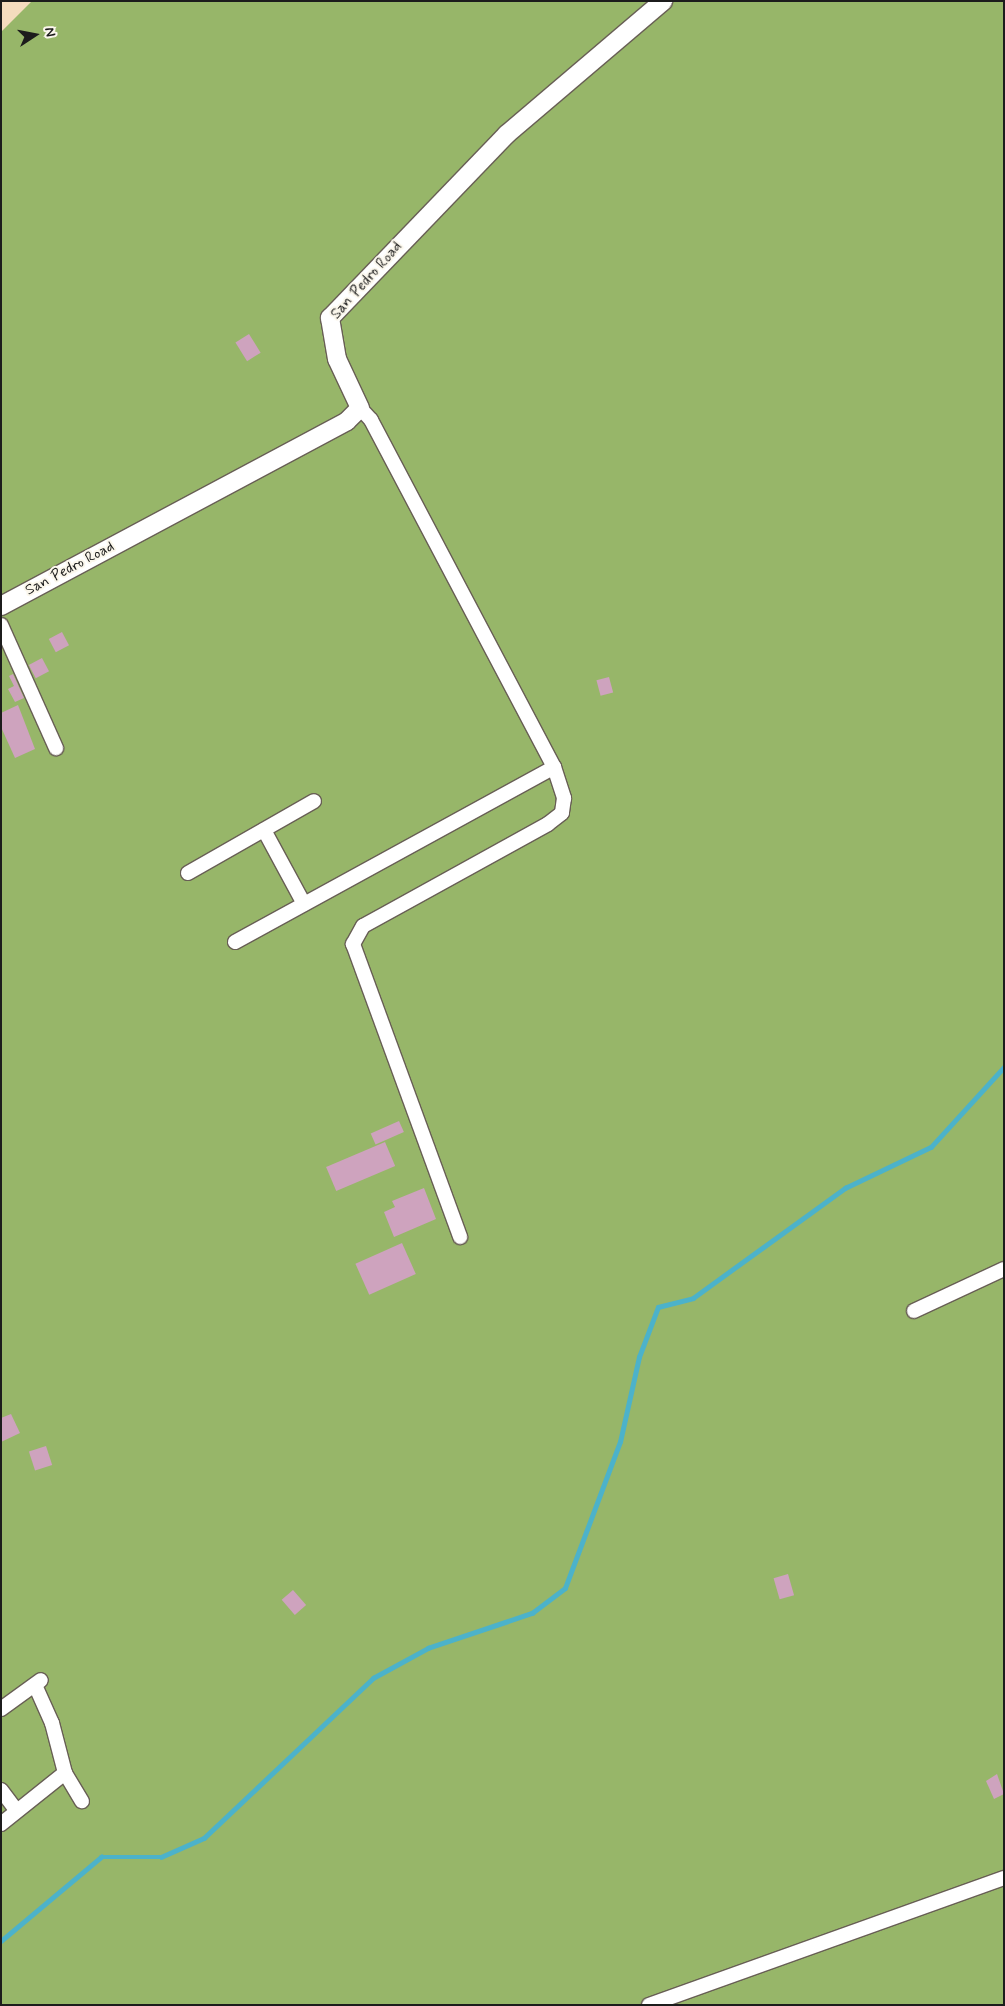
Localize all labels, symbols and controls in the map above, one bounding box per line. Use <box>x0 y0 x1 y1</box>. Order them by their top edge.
north arrow <box>10 10 60 60</box>
text: N <box>40 26 59 38</box>
street label: San Pedro Road <box>328 239 406 323</box>
street label: San Pedro Road <box>23 538 117 600</box>

